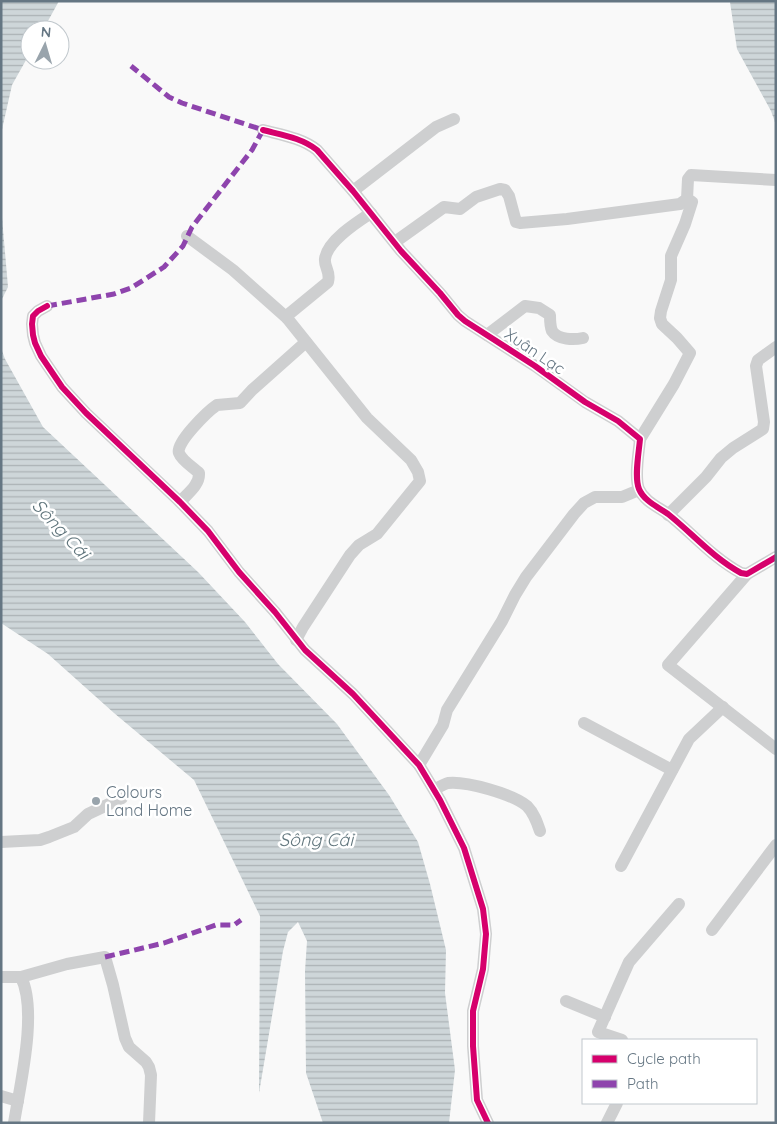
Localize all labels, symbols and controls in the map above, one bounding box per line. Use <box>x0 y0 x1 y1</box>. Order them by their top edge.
north arrow <box>20 20 70 70</box>
text: N <box>40 23 52 41</box>
street label: Xuân Lạc <box>501 324 569 378</box>
water label: Sông Cái <box>27 494 96 565</box>
place label: Colours Land Home <box>106 782 192 820</box>
marker: Colours Land Home <box>90 795 102 807</box>
water label: Sông Cái <box>279 828 355 851</box>
legend <box>582 1039 757 1104</box>
text: Cycle path <box>627 1049 701 1068</box>
text: Path <box>627 1074 659 1093</box>

